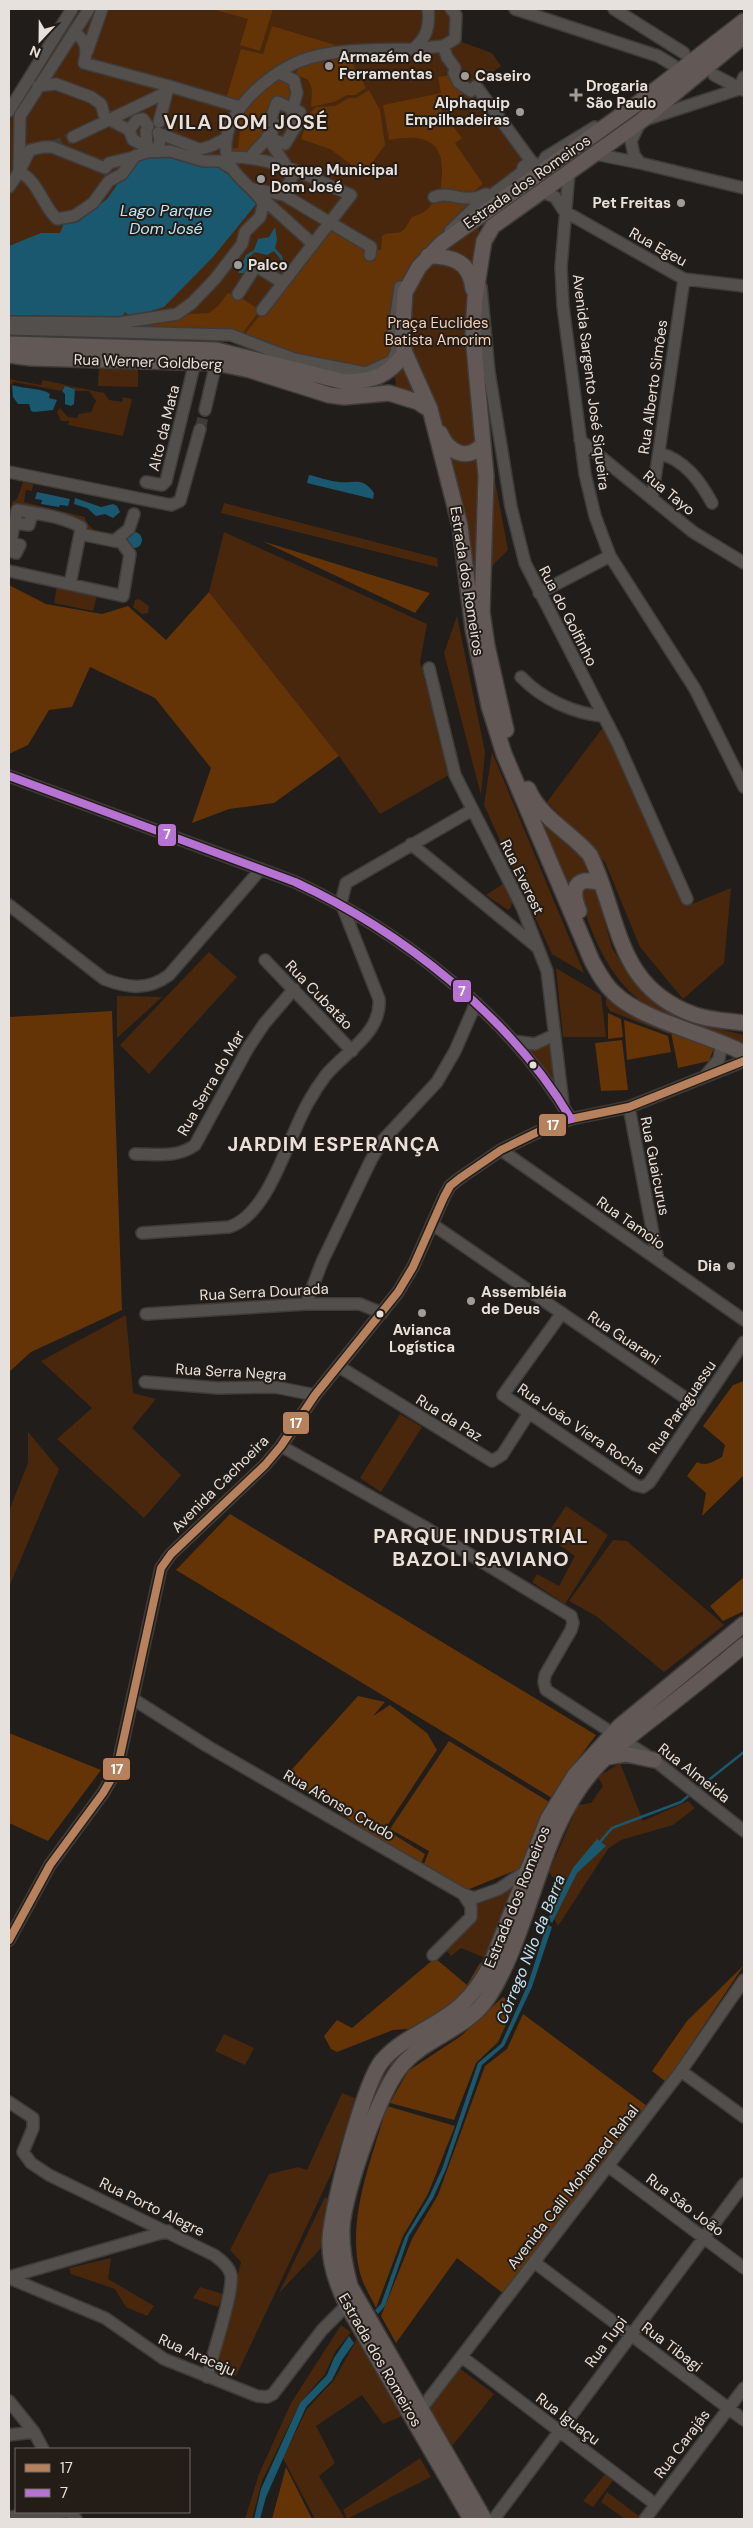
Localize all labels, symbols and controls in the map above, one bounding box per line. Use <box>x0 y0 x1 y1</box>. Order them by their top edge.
north arrow <box>15 15 65 65</box>
text: N <box>27 42 43 62</box>
place label: Armazém de Ferramentas <box>339 47 433 84</box>
marker: Armazém de Ferramentas <box>323 60 335 72</box>
place label: Caseiro <box>475 66 531 86</box>
marker: Caseiro <box>459 70 471 82</box>
place label: Drogaria São Paulo <box>586 76 656 113</box>
marker: Drogaria São Paulo <box>570 89 582 101</box>
place label: Alphaquip Empilhadeiras <box>405 93 510 130</box>
marker: Alphaquip Empilhadeiras <box>514 106 526 118</box>
district label: VILA DOM JOSÉ <box>163 109 329 135</box>
street label: Estrada dos Romeiros <box>459 130 595 234</box>
place label: Parque Municipal Dom José <box>271 160 398 197</box>
marker: Parque Municipal Dom José <box>255 173 267 185</box>
place label: Pet Freitas <box>592 193 671 213</box>
marker: Pet Freitas <box>675 197 687 209</box>
water label: Lago Parque Dom José <box>120 200 212 239</box>
street label: Rua Egeu <box>625 223 691 271</box>
place label: Palco <box>248 255 288 275</box>
marker: Palco <box>232 259 244 271</box>
street label: Avenida Sargento José Siqueira <box>568 273 614 491</box>
park label: Praça Euclides Batista Amorim <box>385 313 491 350</box>
street label: Rua Alberto Simões <box>634 318 672 456</box>
street label: Rua Werner Goldberg <box>73 349 223 375</box>
street label: Alto da Mata <box>144 383 184 473</box>
street label: Rua Tayo <box>639 466 699 520</box>
street label: Estrada dos Romeiros <box>445 505 489 657</box>
street label: Rua do Golfinho <box>534 562 602 670</box>
line badge: 7 <box>157 823 177 847</box>
text: 7 <box>163 825 171 843</box>
street label: Rua Everest <box>495 836 549 918</box>
street label: Rua Cubatão <box>281 956 357 1034</box>
line badge: 7 <box>452 979 472 1003</box>
text: 7 <box>458 982 466 1000</box>
street label: Rua Serra do Mar <box>173 1026 250 1139</box>
unlabelled marker <box>528 1060 538 1070</box>
line badge: 17 <box>538 1113 567 1137</box>
street label: Rua Guaicurus <box>636 1115 674 1217</box>
text: 17 <box>547 1116 560 1134</box>
district label: JARDIM ESPERANÇA <box>228 1131 440 1157</box>
street label: Rua Tamoio <box>593 1192 670 1254</box>
place label: Dia <box>697 1256 721 1276</box>
marker: Dia <box>725 1260 737 1272</box>
street label: Rua Serra Dourada <box>199 1279 329 1305</box>
place label: Assembléia de Deus <box>481 1282 567 1319</box>
marker: Assembléia de Deus <box>465 1295 477 1307</box>
street label: Rua Guarani <box>584 1306 664 1370</box>
marker: Avianca Logística <box>416 1307 428 1319</box>
unlabelled marker <box>375 1309 385 1319</box>
place label: Avianca Logística <box>389 1320 455 1357</box>
street label: Rua Paraguassu <box>643 1356 721 1458</box>
street label: Rua Serra Negra <box>175 1359 287 1385</box>
street label: Rua João Viera Rocha <box>513 1379 649 1479</box>
street label: Rua da Paz <box>412 1390 486 1446</box>
line badge: 17 <box>282 1411 310 1435</box>
text: 17 <box>290 1414 303 1432</box>
street label: Avenida Cachoeira <box>167 1431 273 1537</box>
district label: PARQUE INDUSTRIAL BAZOLI SAVIANO <box>373 1523 589 1572</box>
street label: Rua Almeida <box>654 1739 734 1807</box>
line badge: 17 <box>102 1757 131 1781</box>
text: 17 <box>111 1760 124 1778</box>
street label: Rua Afonso Crudo <box>280 1765 398 1845</box>
street label: Estrada dos Romeiros <box>479 1823 555 1971</box>
water label: Córrego Nilo da Barra <box>491 1871 570 2027</box>
street label: Avenida Calil Mohamed Rahal <box>503 2101 643 2273</box>
street label: Rua São João <box>642 2169 728 2241</box>
street label: Rua Porto Alegre <box>96 2173 208 2241</box>
street label: Estrada dos Romeiros <box>334 2290 426 2430</box>
street label: Rua Tupi <box>580 2312 632 2372</box>
street label: Rua Tibagi <box>638 2318 706 2376</box>
street label: Rua Aracaju <box>155 2329 239 2381</box>
street label: Rua Iguaçu <box>532 2388 604 2450</box>
street label: Rua Carajás <box>649 2405 715 2483</box>
legend <box>15 2448 190 2513</box>
text: 17 <box>60 2458 73 2478</box>
text: 7 <box>60 2483 68 2503</box>

